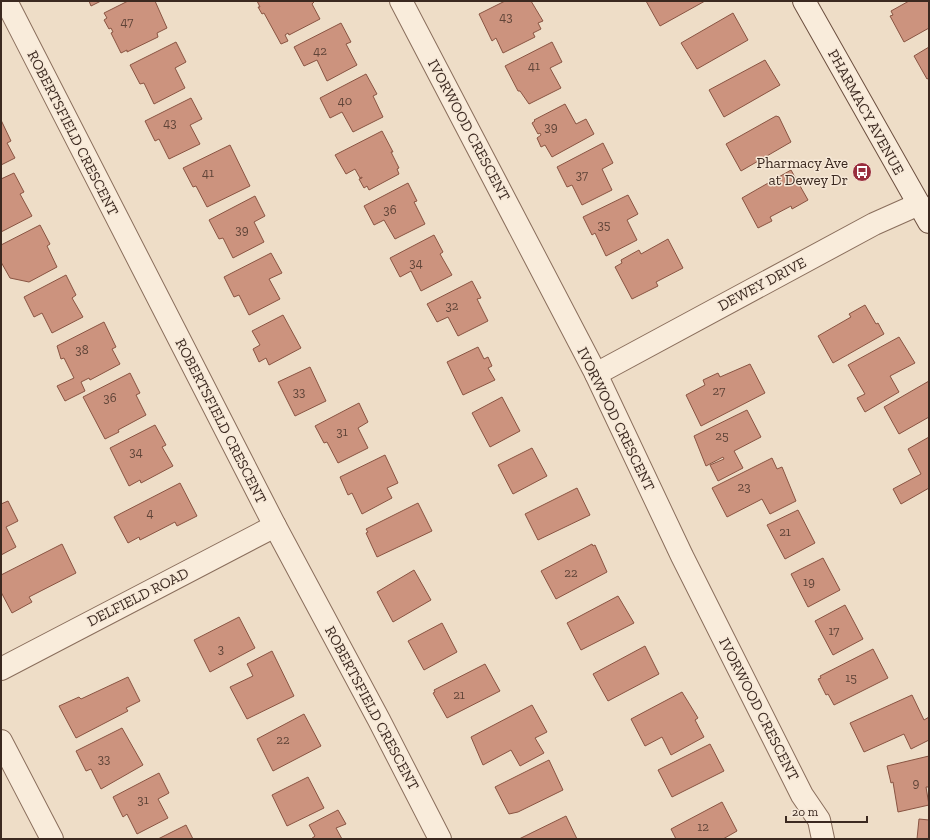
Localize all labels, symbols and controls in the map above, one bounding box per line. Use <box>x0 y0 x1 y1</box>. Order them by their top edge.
house number: 43 <box>499 9 513 24</box>
house number: 47 <box>121 14 133 29</box>
house number: 42 <box>313 43 327 58</box>
street label: PHARMACY AVENUE <box>824 46 908 178</box>
street label: ROBERTSFIELD CRESCENT <box>23 47 123 219</box>
street label: IVORWOOD CRESCENT <box>424 56 514 204</box>
house number: 41 <box>528 58 540 73</box>
house number: 40 <box>338 93 352 108</box>
house number: 43 <box>163 115 177 130</box>
house number: 39 <box>544 119 558 134</box>
place label: Pharmacy Ave at Dewey Dr <box>757 154 848 189</box>
bus stop icon: Pharmacy Ave at Dewey Dr <box>851 161 873 183</box>
house number: 41 <box>202 165 214 180</box>
house number: 37 <box>576 167 588 182</box>
house number: 36 <box>383 202 397 217</box>
house number: 35 <box>597 217 611 232</box>
house number: 39 <box>235 222 249 237</box>
street label: DEWEY DRIVE <box>715 253 809 315</box>
house number: 34 <box>409 255 423 270</box>
house number: 32 <box>445 298 459 313</box>
street label: ROBERTSFIELD CRESCENT <box>171 335 271 507</box>
house number: 38 <box>75 342 89 357</box>
street label: IVORWOOD CRESCENT <box>573 344 659 494</box>
house number: 27 <box>713 383 725 398</box>
house number: 33 <box>293 384 305 399</box>
house number: 36 <box>103 390 117 405</box>
house number: 31 <box>336 424 348 439</box>
house number: 25 <box>715 428 729 443</box>
house number: 34 <box>129 444 143 459</box>
house number: 23 <box>737 479 751 494</box>
house number: 4 <box>146 505 154 520</box>
house number: 21 <box>779 524 791 539</box>
street label: DELFIELD ROAD <box>84 564 192 630</box>
house number: 22 <box>564 565 578 580</box>
house number: 19 <box>803 574 815 589</box>
street label: ROBERTSFIELD CRESCENT <box>321 623 423 793</box>
house number: 17 <box>829 623 839 638</box>
street label: IVORWOOD CRESCENT <box>715 635 803 783</box>
house number: 3 <box>218 641 224 656</box>
house number: 15 <box>845 670 857 685</box>
house number: 21 <box>453 687 465 702</box>
house number: 22 <box>276 732 290 747</box>
house number: 33 <box>98 751 110 766</box>
house number: 9 <box>913 775 920 790</box>
house number: 31 <box>137 792 149 807</box>
scale bar <box>786 798 867 824</box>
text: 20 m <box>792 805 819 819</box>
house number: 12 <box>697 819 709 834</box>

